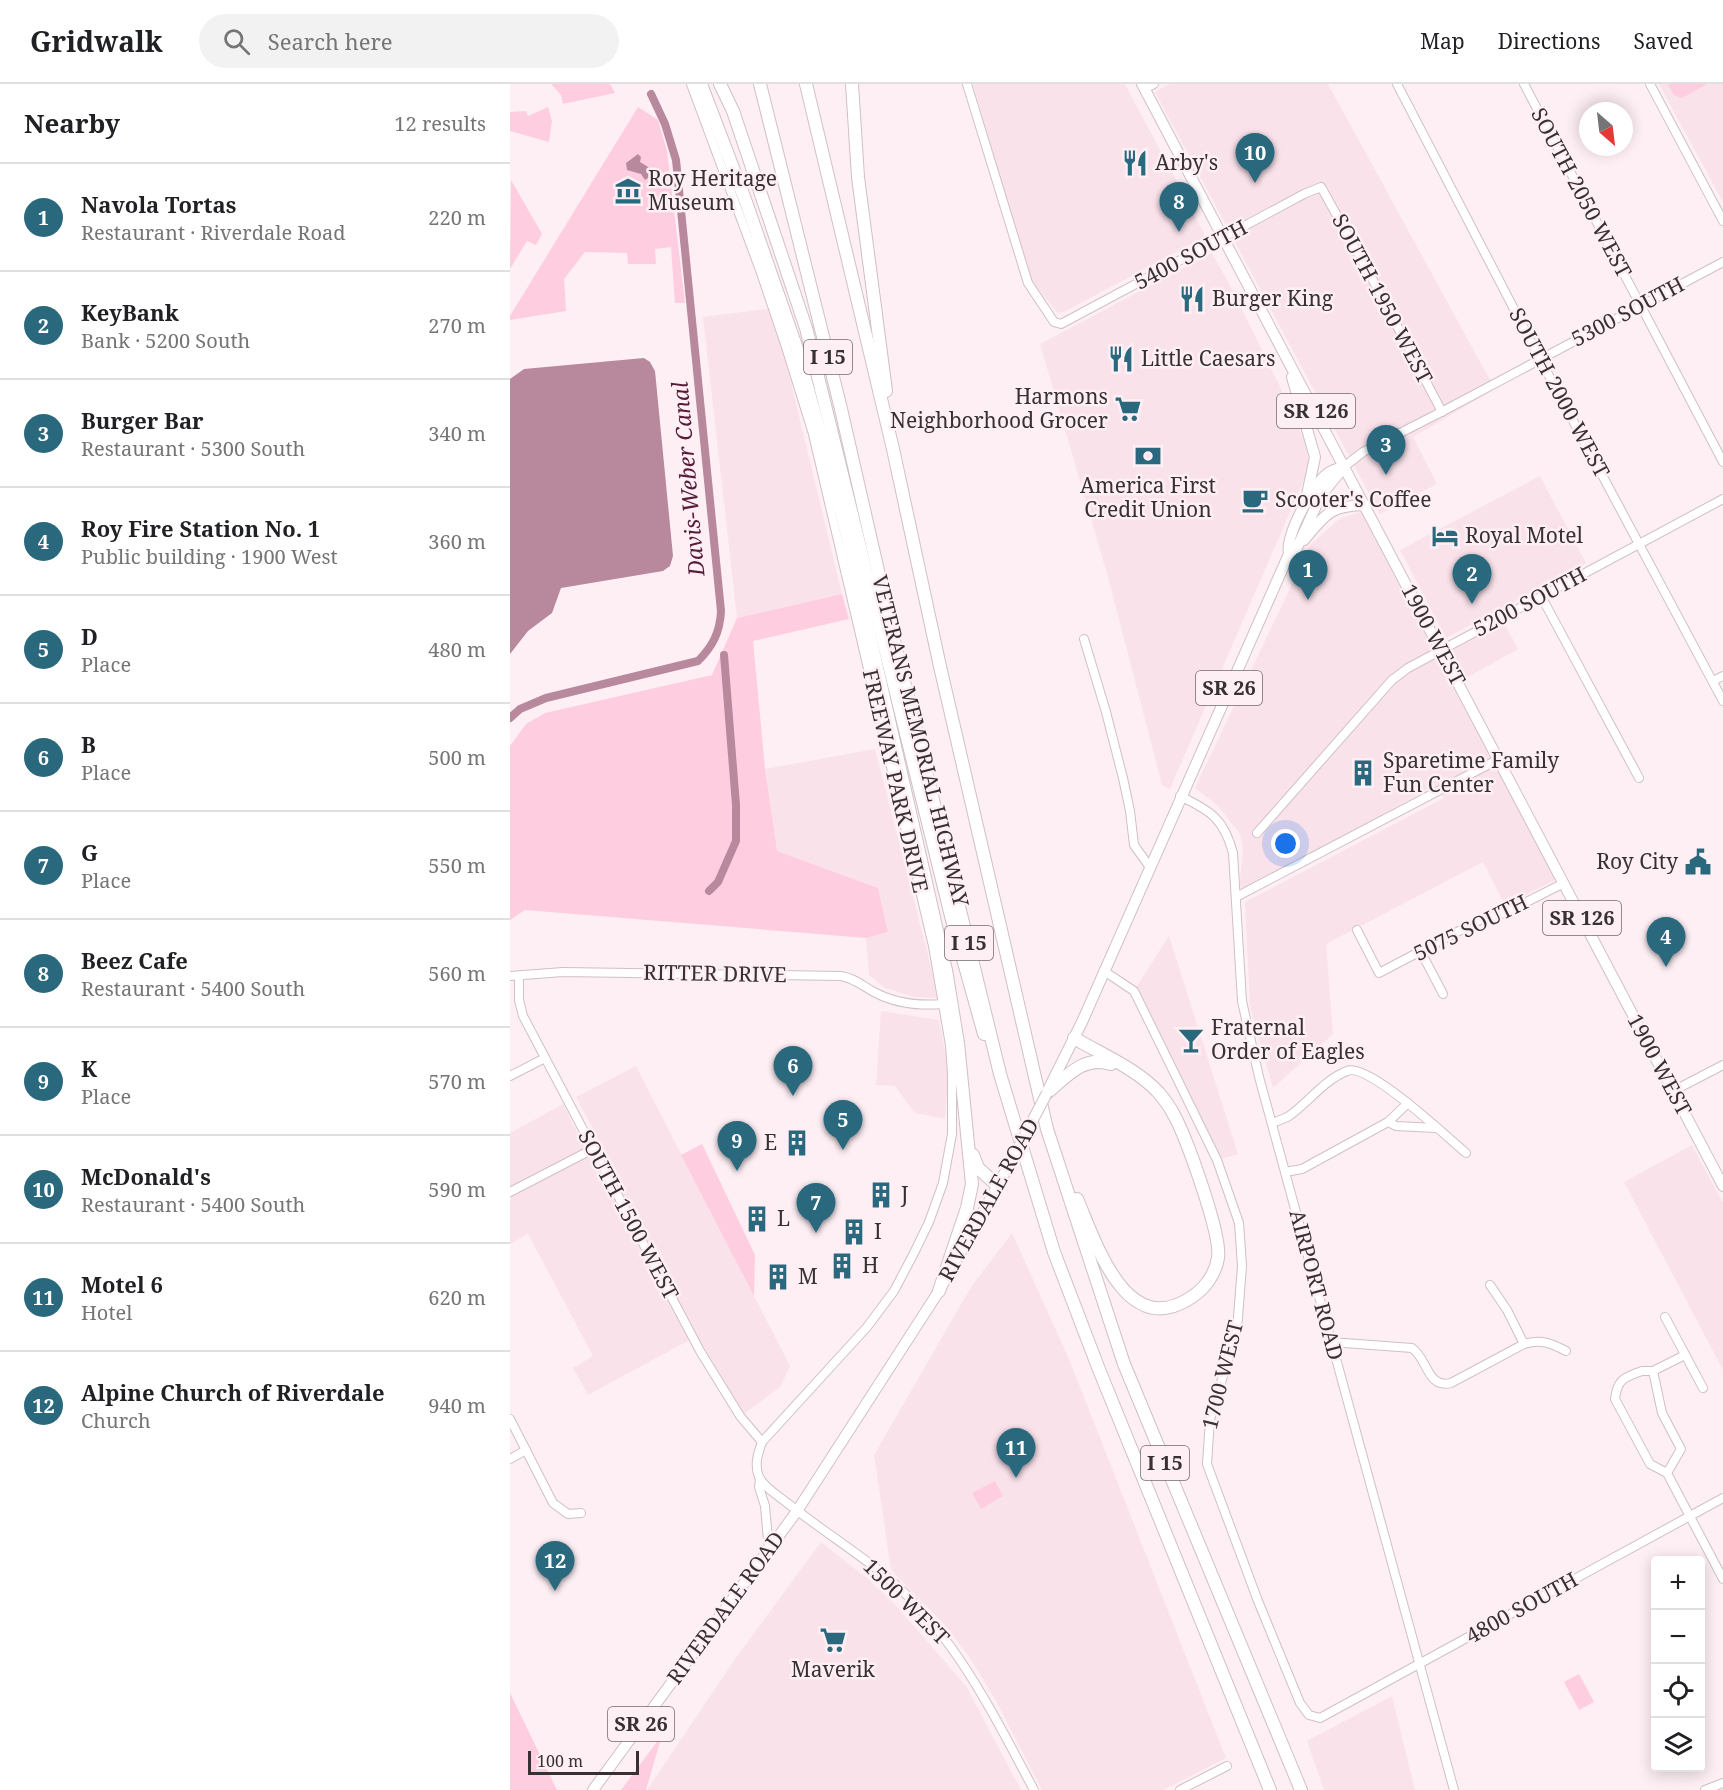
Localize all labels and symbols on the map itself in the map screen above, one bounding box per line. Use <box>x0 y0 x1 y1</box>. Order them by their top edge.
north arrow <box>1579 102 1633 156</box>
street label: SOUTH 2050 WEST <box>1525 103 1639 282</box>
pin: 10 <box>1236 134 1274 183</box>
restaurant icon: Arby's <box>1120 148 1150 178</box>
place label: Arby's <box>1155 148 1218 176</box>
place label: Roy Heritage Museum <box>648 164 777 216</box>
museum icon: Roy Heritage Museum <box>613 176 643 206</box>
pin: 8 <box>1160 182 1198 232</box>
street label: SOUTH 1950 WEST <box>1326 209 1440 388</box>
street label: 5400 SOUTH <box>1129 213 1252 296</box>
street label: 5300 SOUTH <box>1566 270 1689 353</box>
restaurant icon: Burger King <box>1177 284 1207 314</box>
place label: Burger King <box>1212 284 1334 312</box>
street label: SOUTH 2000 WEST <box>1503 303 1617 482</box>
road number: I 15 <box>804 340 852 374</box>
restaurant icon: Little Caesars <box>1106 344 1136 374</box>
place label: Little Caesars <box>1141 344 1275 372</box>
water label: Davis-Weber Canal <box>664 380 711 579</box>
place label: Harmons Neighborhood Grocer <box>890 382 1108 434</box>
supermarket icon: Harmons Neighborhood Grocer <box>1113 394 1143 424</box>
road number: SR 126 <box>1277 394 1355 428</box>
pin: 3 <box>1366 426 1406 475</box>
bank icon: America First Credit Union <box>1133 441 1163 471</box>
place label: America First Credit Union <box>1080 471 1216 523</box>
cafe icon: Scooter's Coffee <box>1240 485 1270 515</box>
place label: Scooter's Coffee <box>1275 485 1431 513</box>
hotel icon: Royal Motel <box>1430 521 1460 551</box>
place label: Royal Motel <box>1465 521 1584 549</box>
pin: 1 <box>1288 550 1328 600</box>
pin: 2 <box>1452 554 1492 604</box>
street label: 5200 SOUTH <box>1469 562 1591 642</box>
street label: VETERANS MEMORIAL HIGHWAY <box>866 572 976 910</box>
street label: 1900 WEST <box>1395 579 1472 690</box>
street label: FREEWAY PARK DRIVE <box>857 666 935 895</box>
road number: SR 26 <box>1196 671 1262 705</box>
place label: Sparetime Family Fun Center <box>1383 746 1559 798</box>
building icon: Sparetime Family Fun Center <box>1348 758 1378 788</box>
your location <box>1271 829 1300 858</box>
place label: Roy City <box>1596 847 1678 875</box>
public building icon: Roy City <box>1683 847 1713 877</box>
street label: 5075 SOUTH <box>1409 887 1532 967</box>
road number: SR 126 <box>1543 901 1621 935</box>
pin: 4 <box>1646 918 1686 967</box>
road number: I 15 <box>945 926 993 960</box>
street label: RITTER DRIVE <box>643 958 787 988</box>
street label: 1900 WEST <box>1621 1009 1698 1120</box>
place label: Fraternal Order of Eagles <box>1211 1013 1365 1065</box>
bar icon: Fraternal Order of Eagles <box>1176 1025 1206 1055</box>
pin: 6 <box>774 1046 812 1096</box>
pin: 5 <box>824 1100 862 1150</box>
street label: RIVERDALE ROAD <box>932 1113 1045 1286</box>
pin: 9 <box>718 1122 756 1171</box>
street label: SOUTH 1500 WEST <box>572 1125 686 1304</box>
place label: E <box>764 1128 777 1156</box>
building icon: E <box>782 1128 812 1158</box>
building icon: J <box>866 1180 896 1210</box>
place label: J <box>900 1180 909 1208</box>
pin: 7 <box>796 1184 836 1233</box>
building icon: L <box>742 1204 772 1234</box>
place label: L <box>777 1204 790 1232</box>
street label: AIRPORT ROAD <box>1283 1206 1351 1363</box>
building icon: I <box>839 1217 869 1247</box>
place label: I <box>874 1217 882 1245</box>
building icon: H <box>827 1251 857 1281</box>
place label: H <box>862 1251 879 1279</box>
building icon: M <box>763 1262 793 1292</box>
place label: M <box>798 1262 818 1290</box>
street label: 1700 WEST <box>1195 1317 1249 1432</box>
pin: 11 <box>996 1428 1036 1478</box>
road number: I 15 <box>1141 1446 1189 1480</box>
street label: RIVERDALE ROAD <box>660 1525 790 1689</box>
pin: 12 <box>536 1542 574 1591</box>
street label: 1500 WEST <box>857 1552 956 1651</box>
street label: 4800 SOUTH <box>1460 1565 1583 1649</box>
supermarket icon: Maverik <box>818 1625 848 1655</box>
place label: Maverik <box>791 1655 876 1683</box>
road number: SR 26 <box>608 1707 674 1741</box>
scale bar <box>528 1748 639 1776</box>

